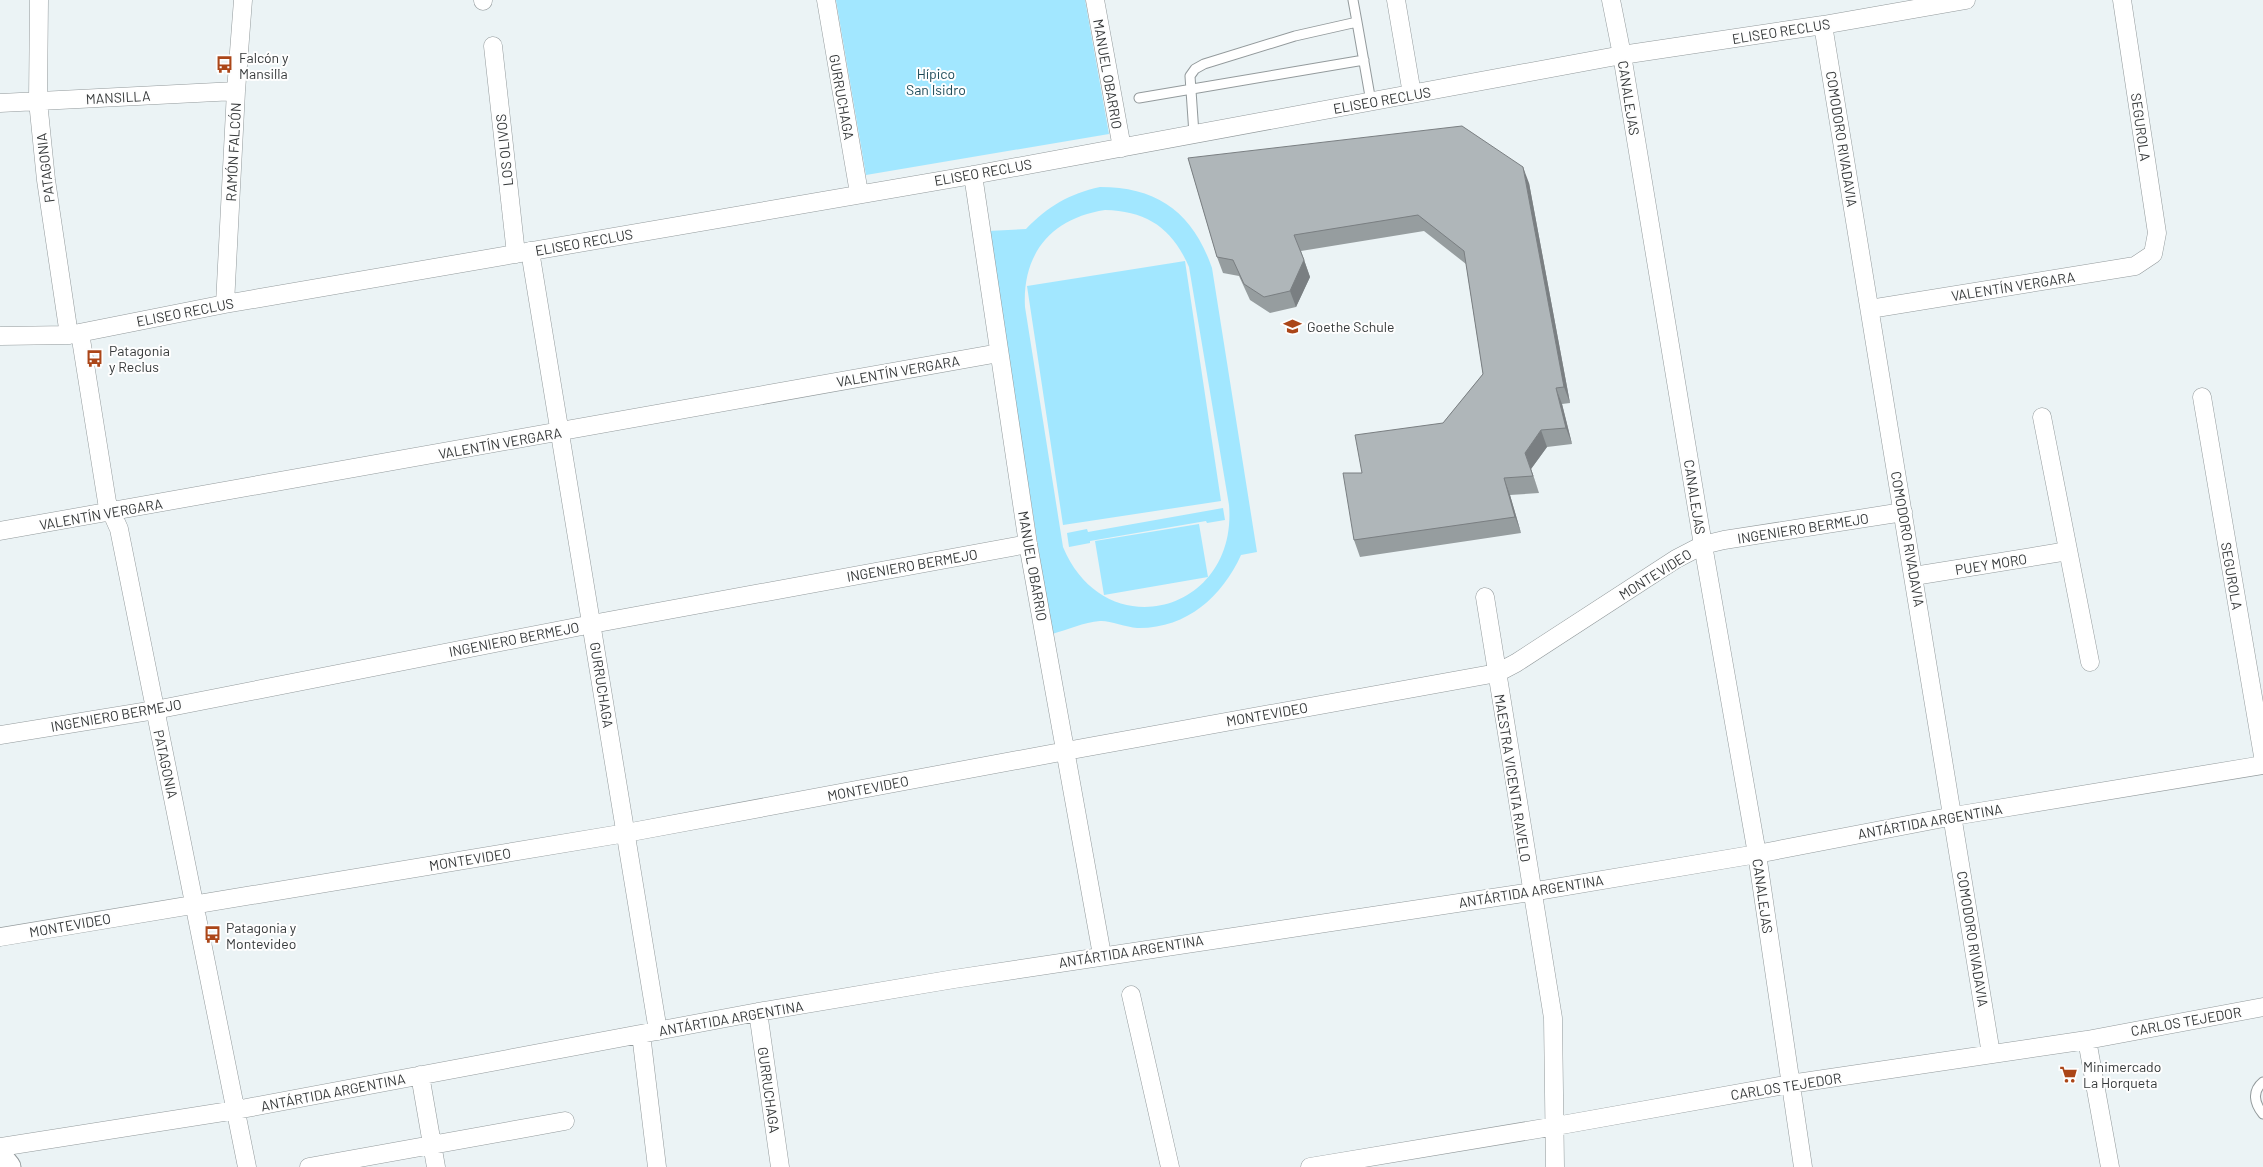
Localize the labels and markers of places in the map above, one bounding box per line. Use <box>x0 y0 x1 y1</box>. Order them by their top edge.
place label: Falcón y Mansilla <box>239 49 289 82</box>
bus stop icon: Falcón y Mansilla <box>215 55 235 75</box>
school or university icon: Goethe Schule <box>1283 316 1303 336</box>
place label: Goethe Schule <box>1307 318 1395 335</box>
place label: Patagonia y Reclus <box>109 342 170 375</box>
bus stop icon: Patagonia y Reclus <box>85 348 105 368</box>
place label: Patagonia y Montevideo <box>226 919 297 952</box>
bus stop icon: Patagonia y Montevideo <box>202 925 222 945</box>
place label: Minimercado La Horqueta <box>2083 1058 2161 1091</box>
supermarket icon: Minimercado La Horqueta <box>2059 1064 2079 1084</box>

